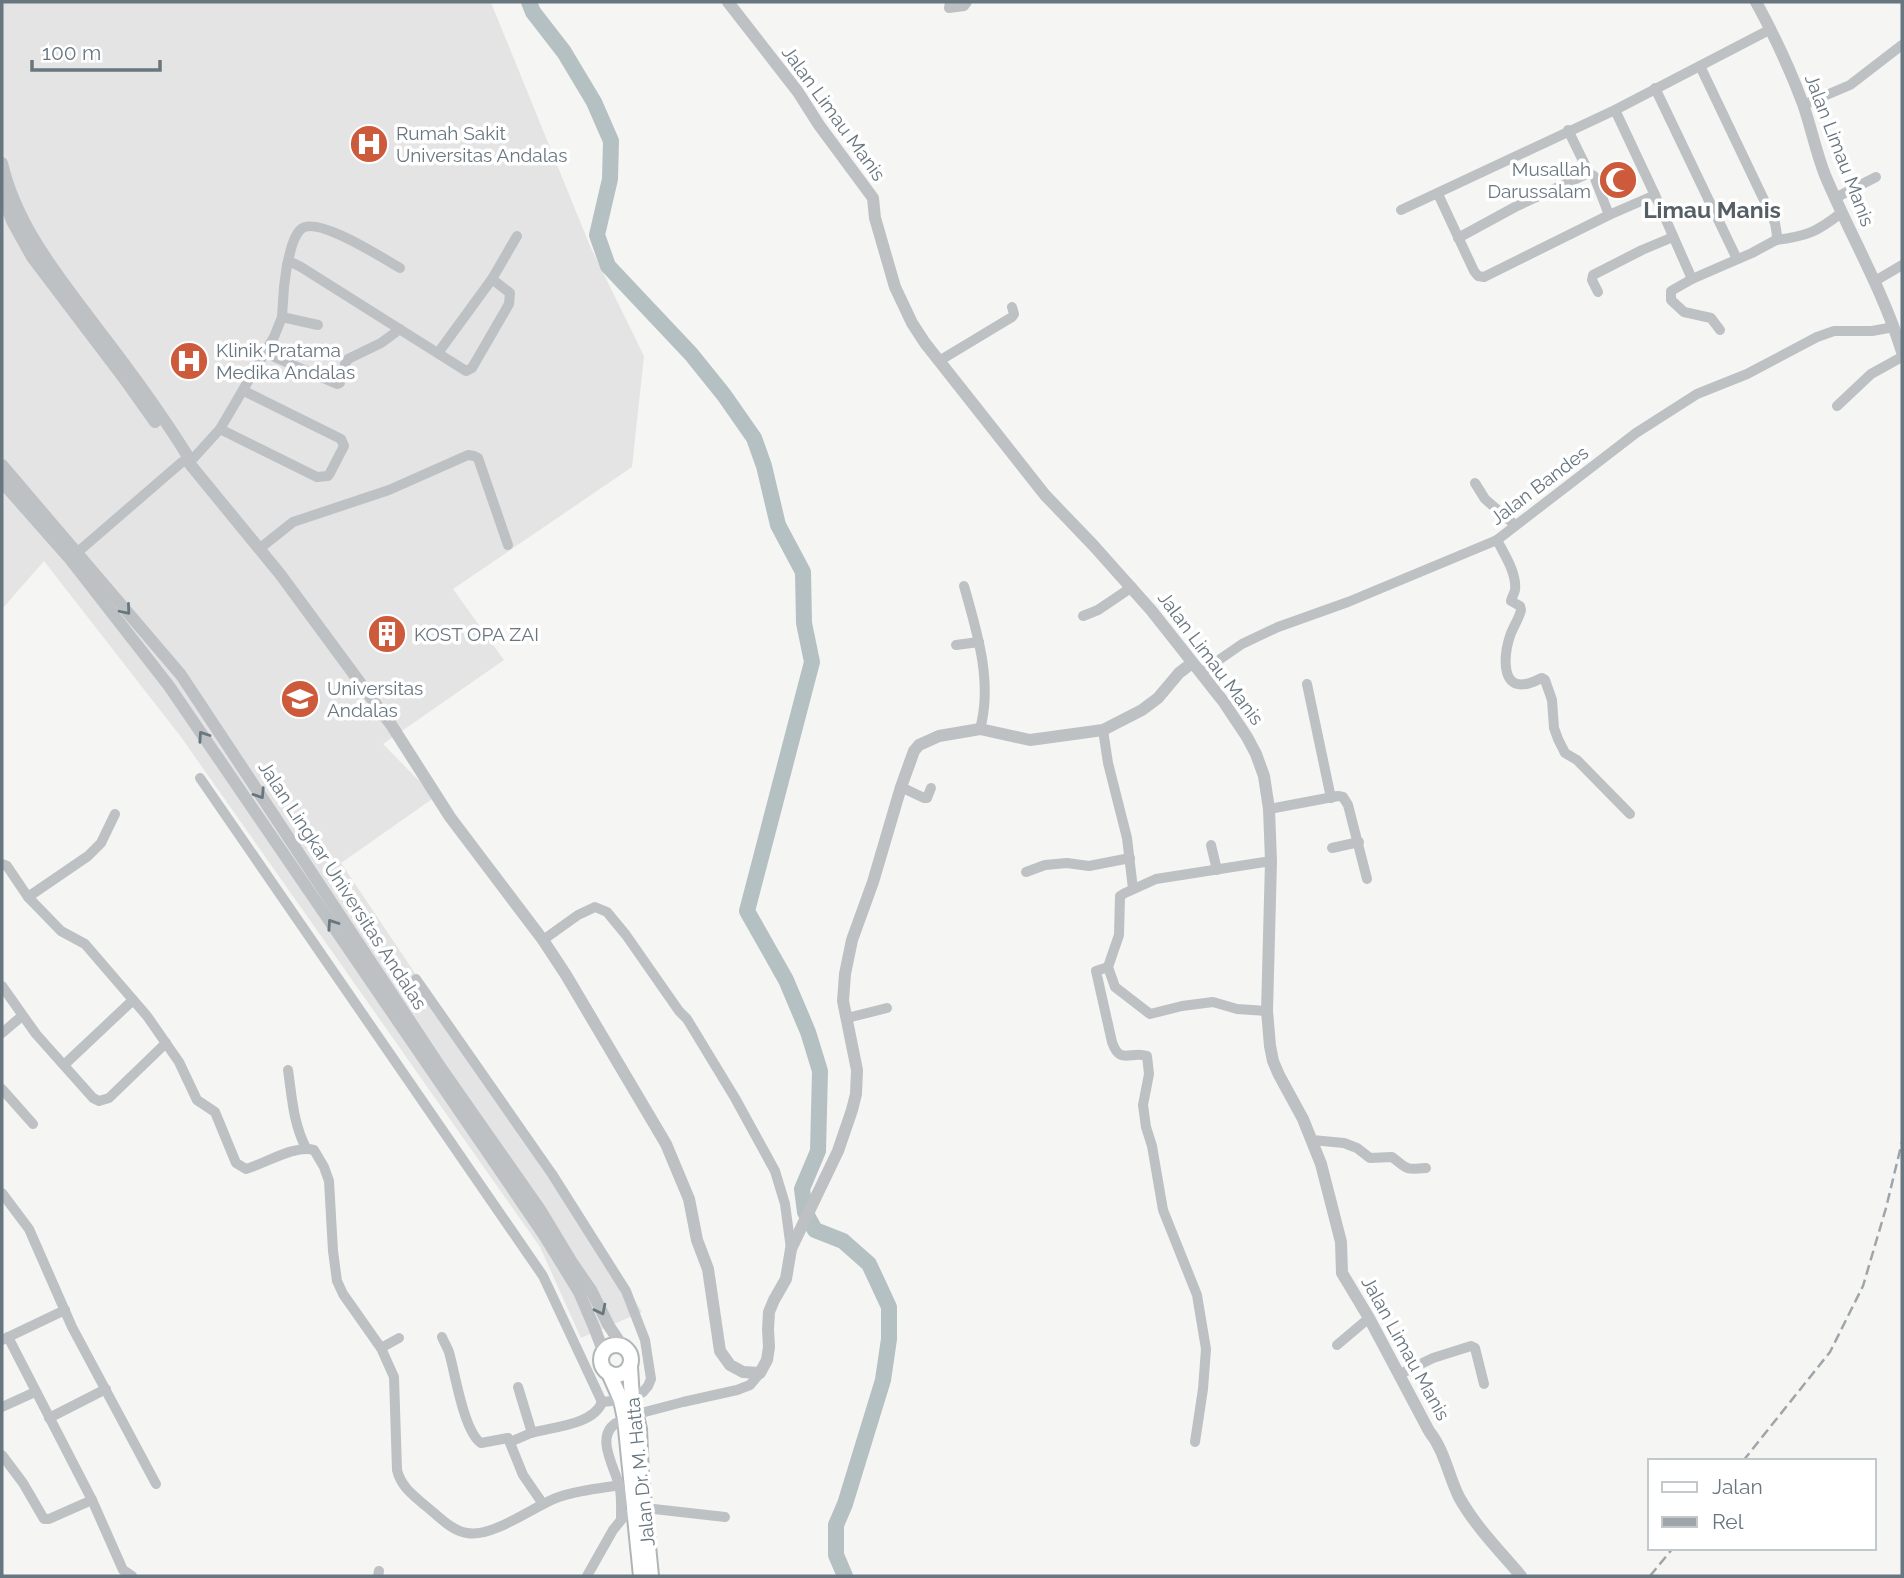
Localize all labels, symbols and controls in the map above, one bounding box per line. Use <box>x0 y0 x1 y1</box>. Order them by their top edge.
scale bar <box>32 28 159 72</box>
text: 100 m <box>42 40 101 65</box>
street label: Jalan Limau Manis <box>778 41 890 185</box>
street label: Jalan Limau Manis <box>1801 71 1879 229</box>
place label: Rumah Sakit Universitas Andalas <box>396 122 567 166</box>
hospital icon: Rumah Sakit Universitas Andalas <box>348 123 390 165</box>
place label: Musallah Darussalam <box>1487 158 1591 202</box>
mosque icon: Musallah Darussalam <box>1597 159 1639 201</box>
district label: Limau Manis <box>1643 196 1781 223</box>
place label: Klinik Pratama Medika Andalas <box>216 339 355 383</box>
hospital icon: Klinik Pratama Medika Andalas <box>168 340 210 382</box>
street label: Jalan Bandes <box>1486 441 1592 529</box>
street label: Jalan Limau Manis <box>1154 587 1268 729</box>
one-way arrow <box>118 602 130 615</box>
building icon: KOST OPA ZAI <box>366 613 408 655</box>
place label: KOST OPA ZAI <box>414 623 539 645</box>
place label: Universitas Andalas <box>327 677 423 721</box>
school or university icon: Universitas Andalas <box>279 678 321 720</box>
one-way arrow <box>199 731 211 744</box>
street label: Jalan Lingkar Universitas Andalas <box>254 757 432 1013</box>
one-way arrow <box>251 786 264 799</box>
one-way arrow <box>328 919 340 932</box>
street label: Jalan Limau Manis <box>1357 1272 1455 1424</box>
one-way arrow <box>593 1303 607 1315</box>
street label: Jalan Dr. M. Hatta <box>621 1396 659 1548</box>
legend <box>1648 1459 1876 1550</box>
text: Jalan <box>1712 1474 1763 1499</box>
text: Rel <box>1712 1509 1744 1534</box>

